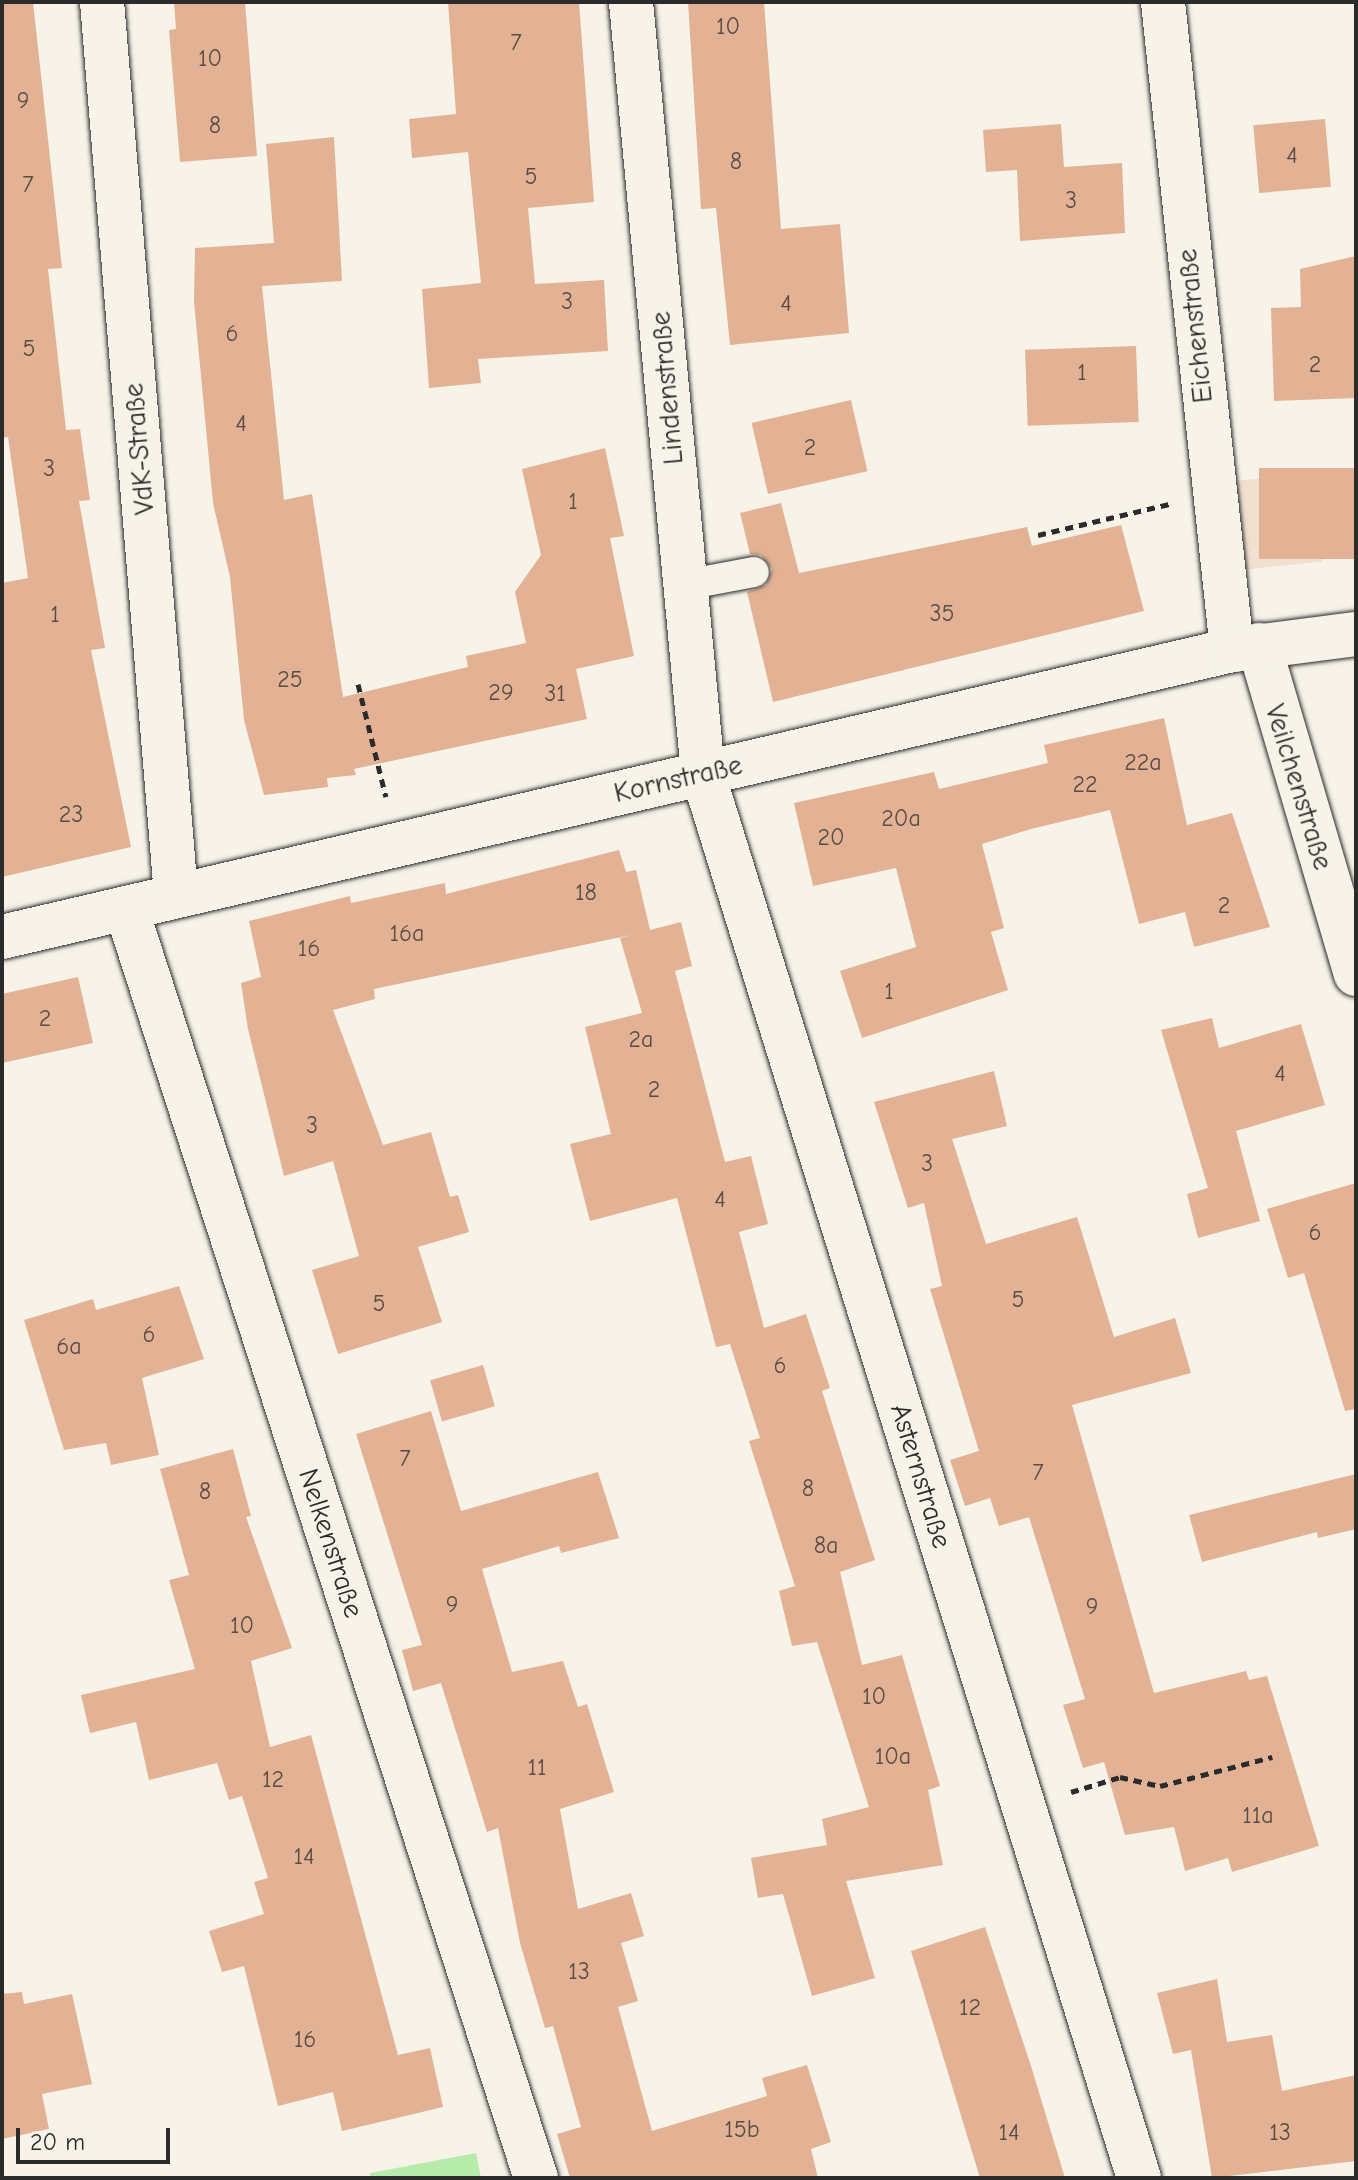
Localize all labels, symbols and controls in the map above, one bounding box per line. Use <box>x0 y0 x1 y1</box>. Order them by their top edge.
house number: 10 <box>716 13 740 41</box>
house number: 7 <box>510 29 522 57</box>
house number: 10 <box>198 45 222 73</box>
house number: 9 <box>17 87 29 115</box>
house number: 8 <box>209 112 221 140</box>
house number: 4 <box>1286 142 1298 170</box>
house number: 8 <box>730 148 742 176</box>
house number: 5 <box>524 163 538 191</box>
house number: 7 <box>22 171 34 199</box>
house number: 3 <box>1065 187 1077 215</box>
street label: Eichenstraße <box>1170 247 1220 405</box>
house number: 3 <box>561 288 573 316</box>
house number: 4 <box>780 290 792 318</box>
street label: Lindenstraße <box>644 310 690 466</box>
house number: 6 <box>225 320 239 348</box>
house number: 5 <box>22 335 36 363</box>
house number: 2 <box>1309 351 1321 379</box>
house number: 1 <box>1077 359 1087 387</box>
street label: VdK-Straße <box>117 382 161 516</box>
house number: 4 <box>235 410 247 438</box>
house number: 2 <box>804 434 816 462</box>
house number: 3 <box>43 455 55 483</box>
house number: 1 <box>568 488 578 516</box>
house number: 35 <box>929 600 955 628</box>
house number: 1 <box>50 601 60 629</box>
house number: 25 <box>277 666 303 694</box>
house number: 29 <box>488 679 514 707</box>
house number: 31 <box>544 680 566 708</box>
street label: Veilchenstraße <box>1258 700 1340 874</box>
street label: Kornstraße <box>611 748 745 810</box>
house number: 22a <box>1124 749 1162 777</box>
house number: 22 <box>1072 771 1098 799</box>
house number: 23 <box>59 801 83 829</box>
house number: 20a <box>881 805 921 833</box>
house number: 20 <box>817 824 845 852</box>
house number: 18 <box>575 879 597 907</box>
house number: 2 <box>1218 892 1230 920</box>
house number: 16a <box>390 920 424 948</box>
house number: 16 <box>298 935 320 963</box>
house number: 1 <box>884 978 894 1006</box>
house number: 2 <box>39 1005 51 1033</box>
house number: 2a <box>629 1026 653 1054</box>
house number: 4 <box>1274 1060 1286 1088</box>
house number: 2 <box>648 1076 660 1104</box>
house number: 3 <box>306 1112 318 1140</box>
house number: 3 <box>921 1150 933 1178</box>
house number: 4 <box>714 1186 726 1214</box>
house number: 6 <box>1308 1219 1322 1247</box>
house number: 5 <box>1011 1286 1025 1314</box>
house number: 5 <box>372 1290 386 1318</box>
house number: 6 <box>142 1321 156 1349</box>
house number: 6a <box>56 1333 82 1361</box>
house number: 6 <box>773 1352 787 1380</box>
street label: Asternstraße <box>883 1400 959 1552</box>
house number: 7 <box>399 1445 411 1473</box>
house number: 7 <box>1032 1459 1044 1487</box>
street label: Nelkenstraße <box>291 1464 371 1622</box>
house number: 8 <box>802 1475 814 1503</box>
house number: 8 <box>199 1478 211 1506</box>
house number: 8a <box>814 1532 838 1560</box>
house number: 9 <box>446 1591 458 1619</box>
house number: 9 <box>1086 1593 1098 1621</box>
house number: 10 <box>230 1612 254 1640</box>
house number: 10 <box>862 1683 886 1711</box>
house number: 10a <box>875 1743 911 1771</box>
house number: 11 <box>527 1754 547 1782</box>
house number: 12 <box>262 1766 284 1794</box>
house number: 11a <box>1242 1802 1274 1830</box>
house number: 14 <box>293 1843 315 1871</box>
house number: 13 <box>568 1958 590 1986</box>
house number: 12 <box>959 1994 981 2022</box>
house number: 16 <box>294 2026 316 2054</box>
scale bar <box>20 2112 174 2162</box>
house number: 15b <box>724 2116 760 2144</box>
house number: 14 <box>998 2119 1020 2147</box>
house number: 13 <box>1269 2119 1291 2147</box>
text: 20 m <box>30 2128 85 2156</box>

